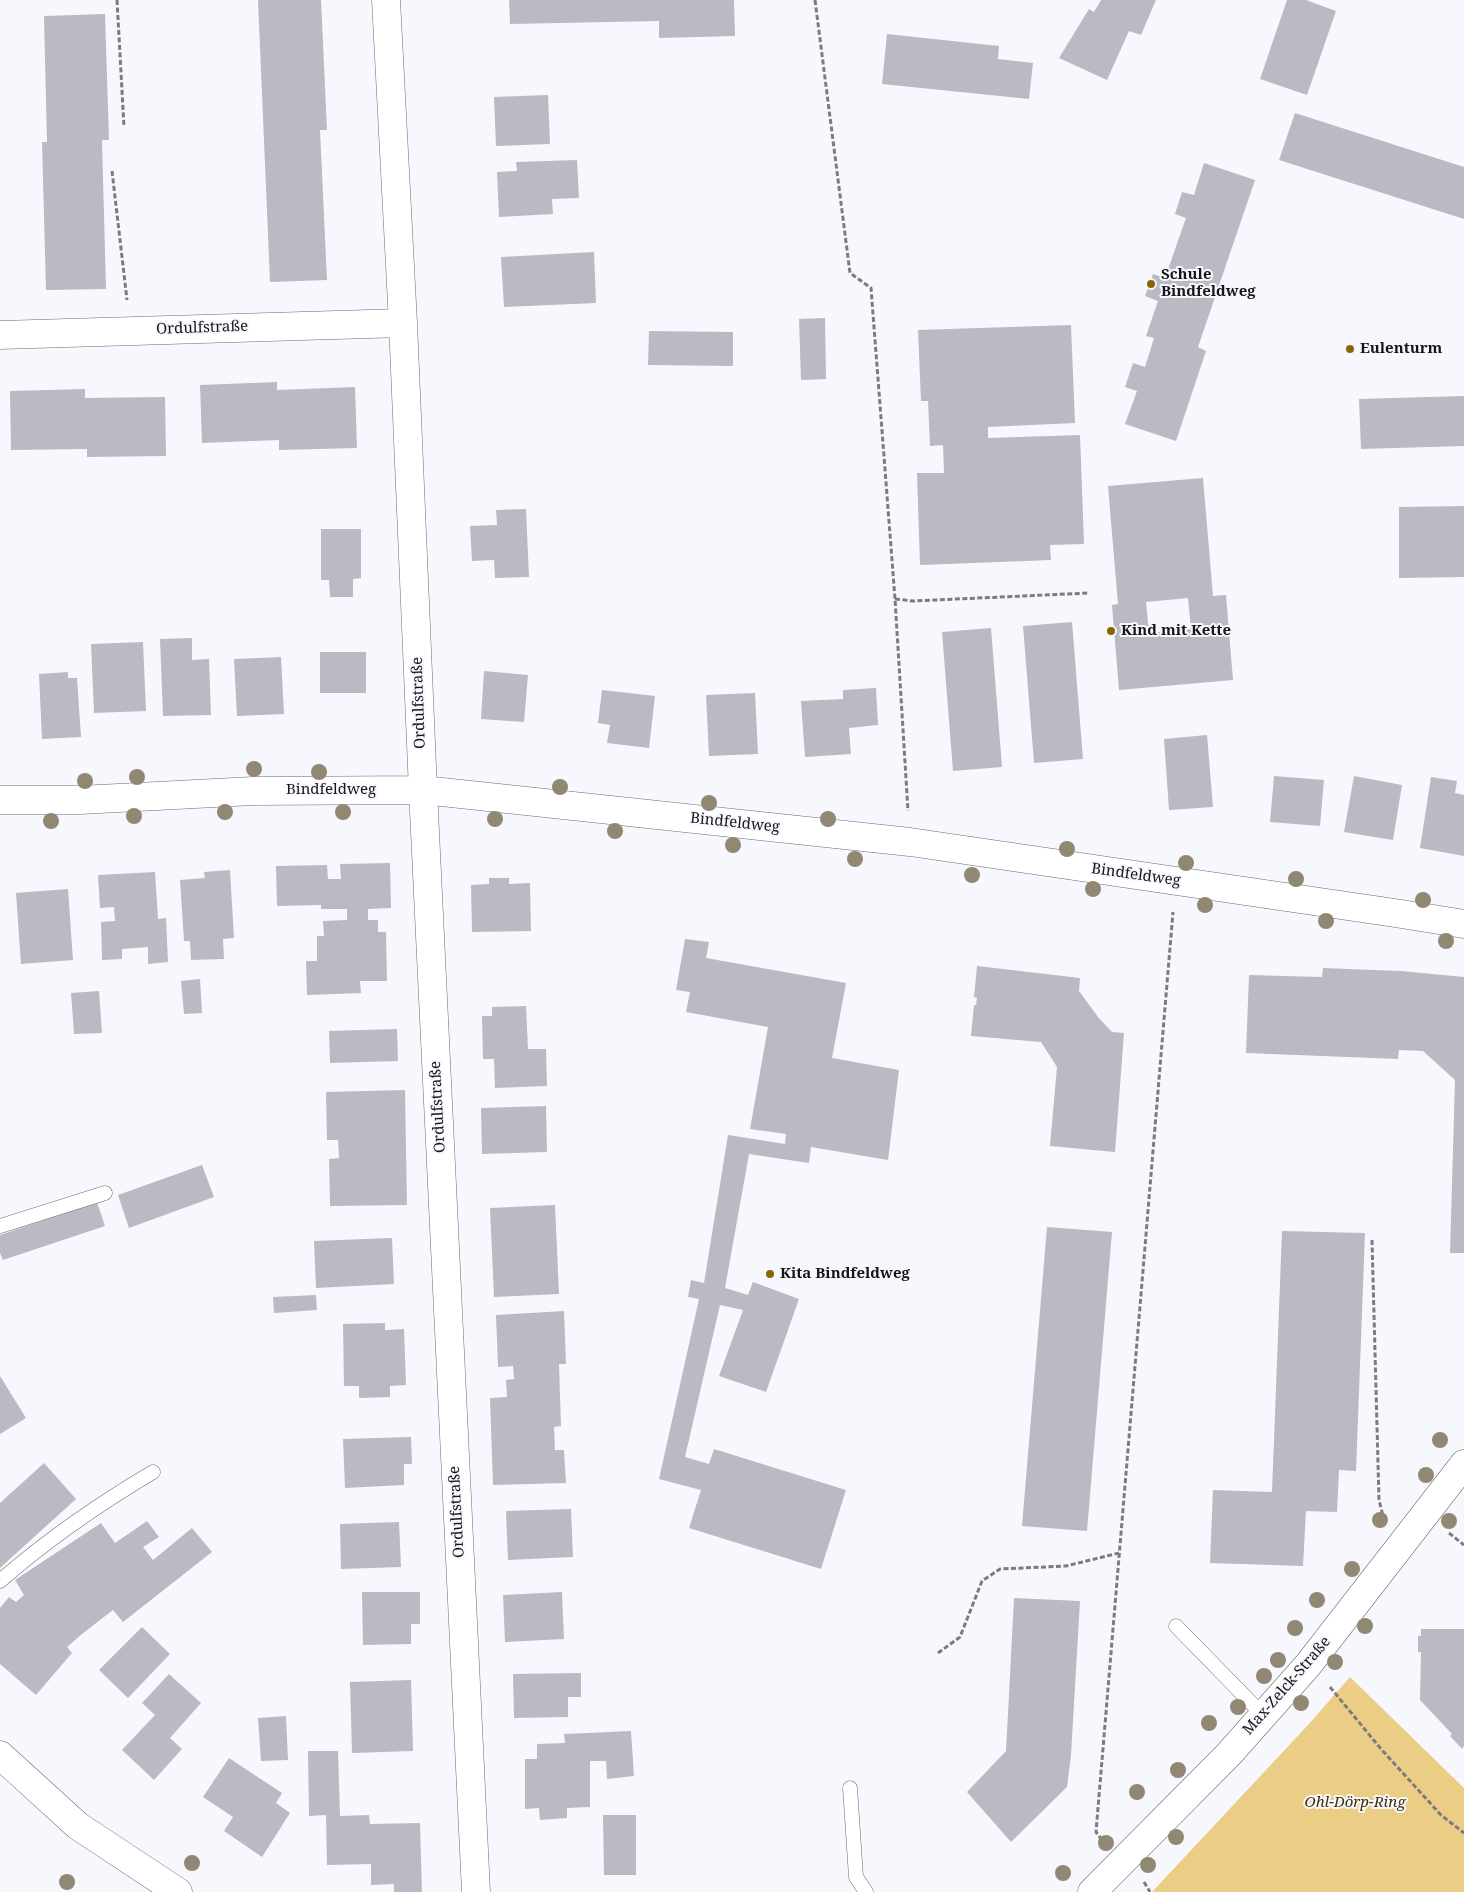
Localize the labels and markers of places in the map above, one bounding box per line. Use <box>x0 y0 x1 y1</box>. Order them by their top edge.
place label: Schule Bindfeldweg <box>1161 266 1256 301</box>
marker: Schule Bindfeldweg <box>1145 278 1157 290</box>
place label: Eulenturm <box>1360 340 1442 358</box>
marker: Eulenturm <box>1344 343 1356 355</box>
place label: Kind mit Kette <box>1121 622 1231 640</box>
marker: Kind mit Kette <box>1105 625 1117 637</box>
place label: Kita Bindfeldweg <box>780 1265 910 1283</box>
marker: Kita Bindfeldweg <box>764 1268 776 1280</box>

